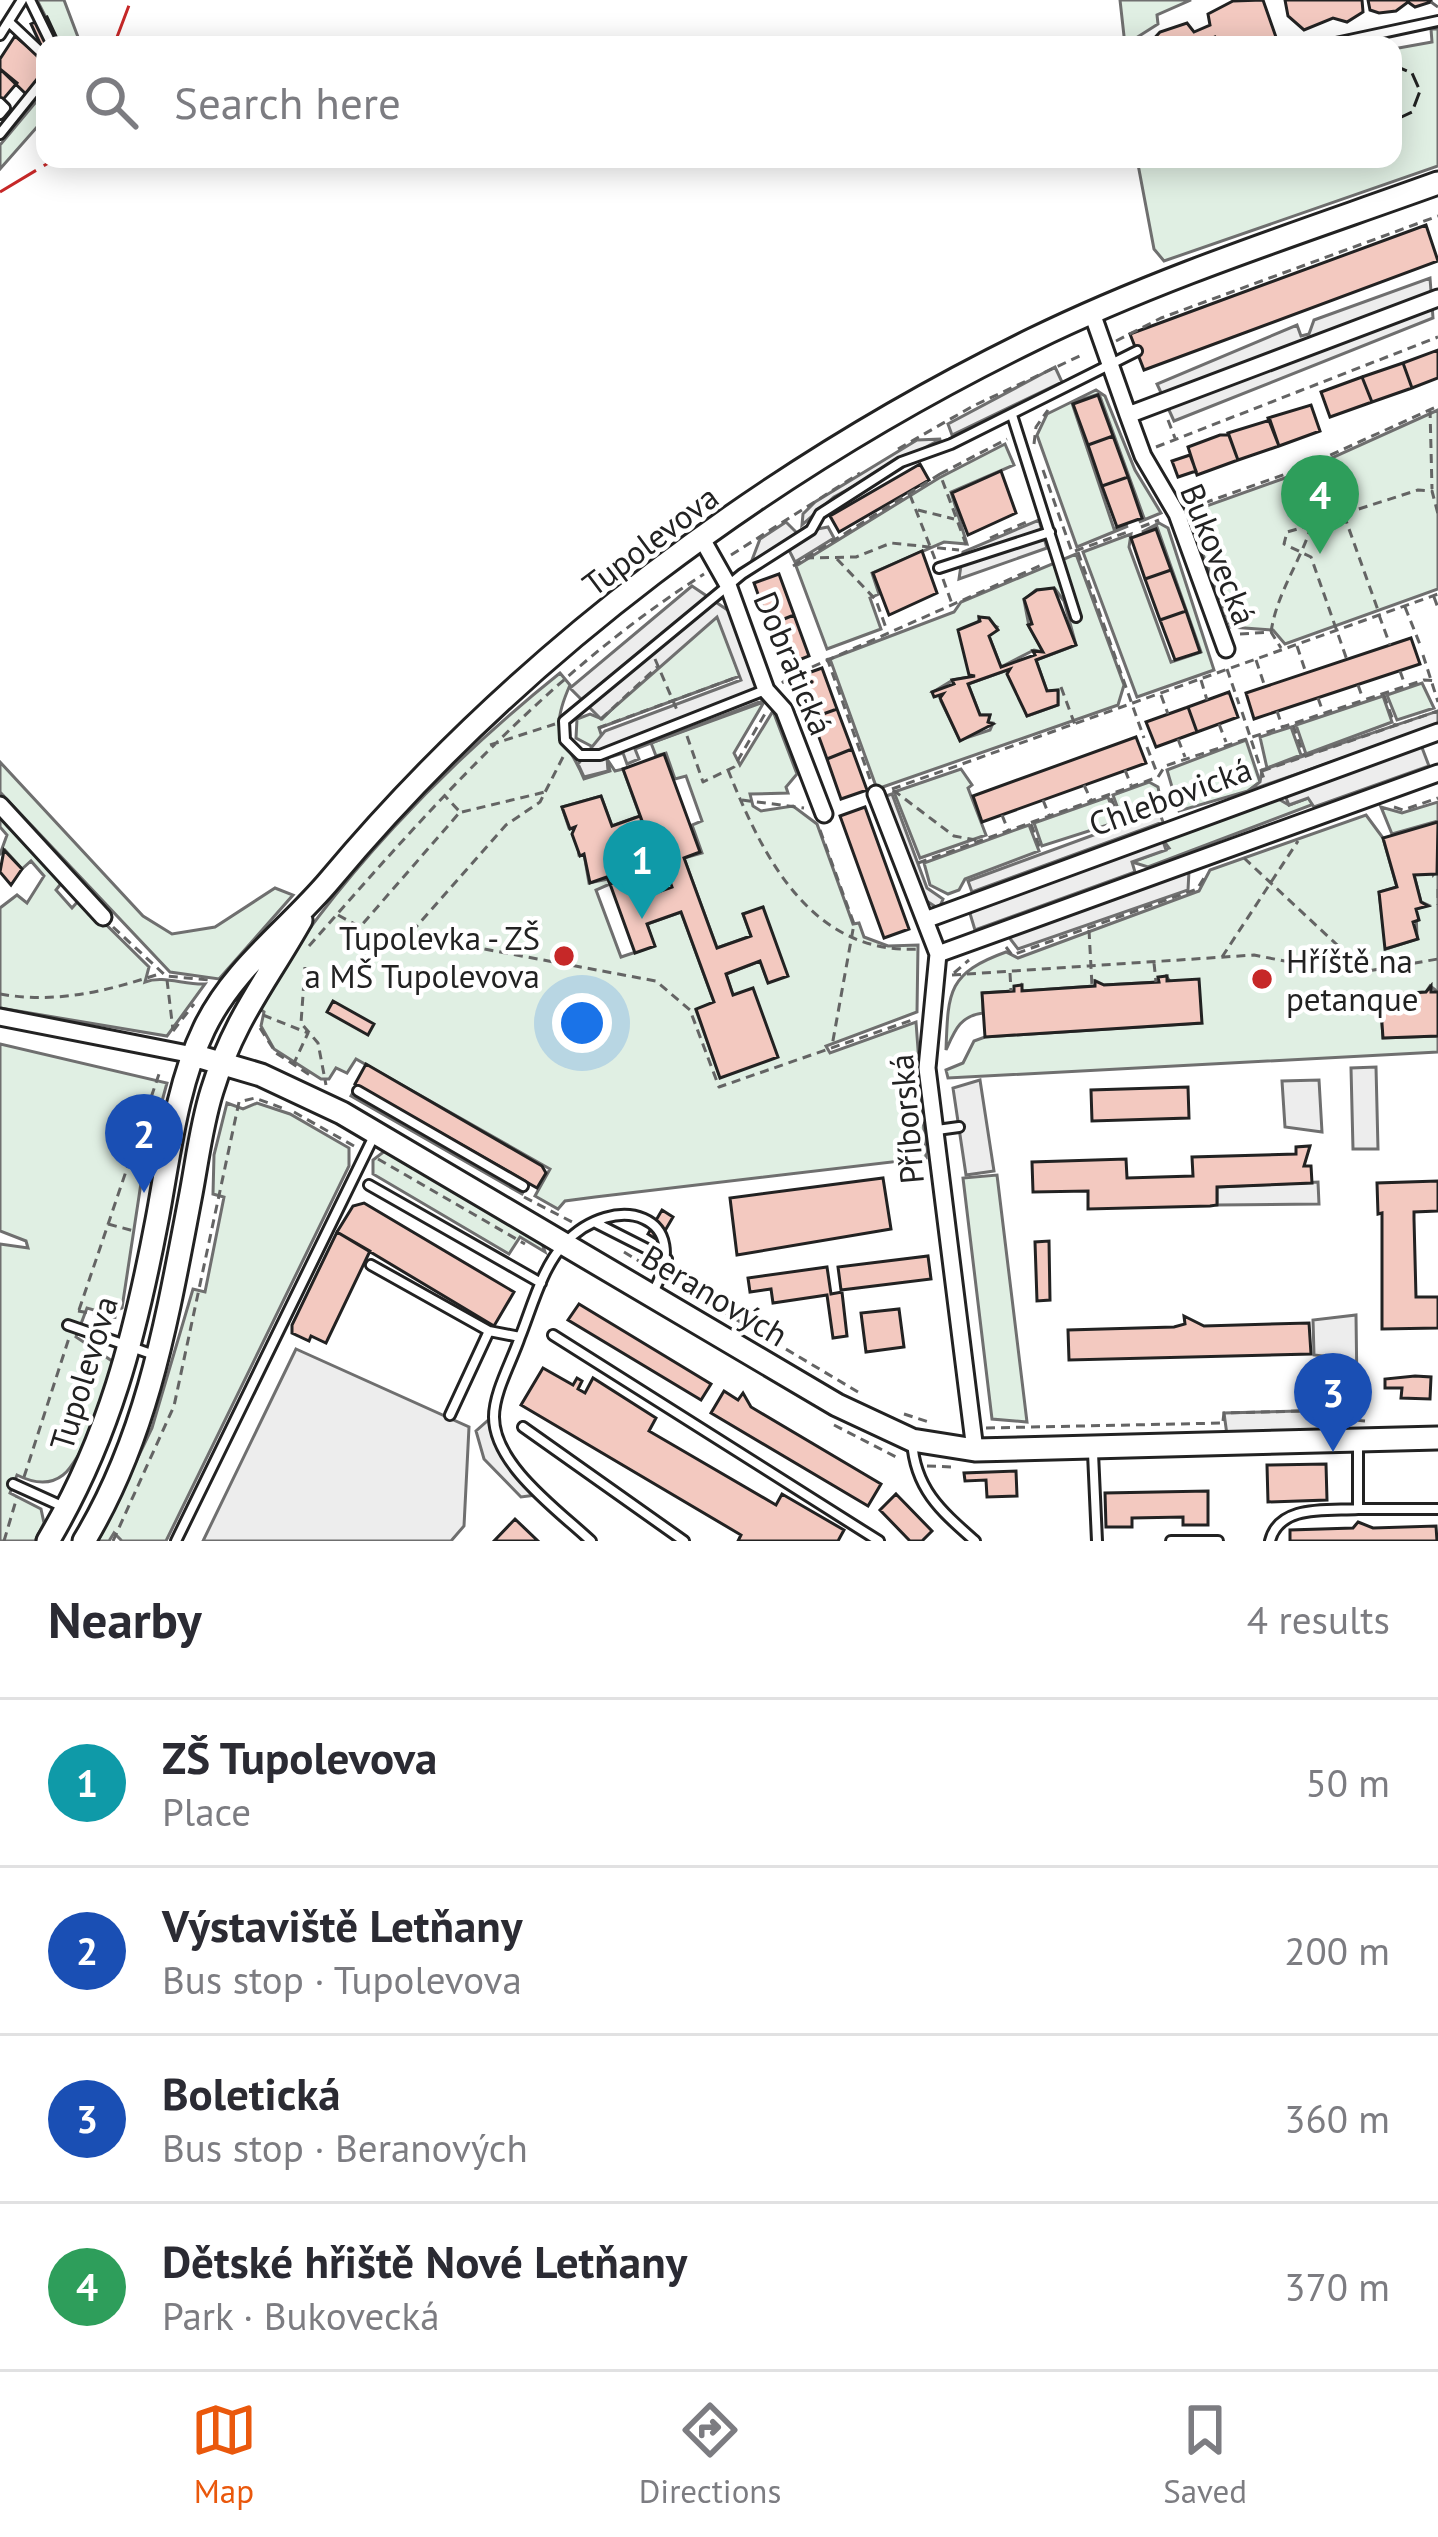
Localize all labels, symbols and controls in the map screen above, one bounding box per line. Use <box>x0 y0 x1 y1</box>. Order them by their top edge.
search box <box>36 36 1402 168</box>
icon: search <box>78 69 144 135</box>
text: Search here <box>174 73 401 131</box>
pin: 4 <box>1281 455 1359 554</box>
street label: Tupolevova <box>574 475 726 605</box>
street label: Bukovecká <box>1171 477 1267 631</box>
street label: Dobratická <box>745 585 843 741</box>
street label: Chlebovická <box>1083 747 1257 845</box>
pin: 1 <box>603 820 681 919</box>
place label: Tupolevka - ZŠ a MŠ Tupolevova <box>304 916 540 997</box>
place label: Hříště na petanque <box>1286 939 1419 1020</box>
marker: Tupolevka - ZŠ a MŠ Tupolevova <box>551 943 577 969</box>
marker: Hříště na petanque <box>1249 966 1275 992</box>
your location <box>552 993 612 1053</box>
street label: Příborská <box>879 1052 933 1186</box>
pin: 2 <box>105 1094 183 1193</box>
street label: Beranových <box>634 1235 796 1355</box>
street label: Tupolevova <box>39 1291 127 1455</box>
pin: 3 <box>1294 1353 1372 1452</box>
text: Nearby <box>48 1586 202 1652</box>
text: 4 results <box>1247 1594 1390 1645</box>
text: ZŠ Tupolevova <box>162 1728 437 1786</box>
text: 1 <box>76 1757 98 1808</box>
text: 50 m <box>1305 1757 1390 1808</box>
text: Place <box>162 1786 251 1837</box>
text: Výstaviště Letňany <box>162 1896 522 1954</box>
text: 2 <box>76 1925 98 1976</box>
text: 200 m <box>1284 1925 1390 1976</box>
text: Bus stop · Tupolevova <box>162 1954 522 2005</box>
text: Boletická <box>162 2064 341 2122</box>
text: 3 <box>76 2093 98 2144</box>
text: 360 m <box>1284 2093 1390 2144</box>
text: Bus stop · Beranových <box>162 2122 528 2173</box>
text: Dětské hřiště Nové Letňany <box>162 2232 687 2290</box>
text: 4 <box>76 2261 98 2312</box>
text: 370 m <box>1284 2261 1390 2312</box>
text: Park · Bukovecká <box>162 2290 440 2341</box>
tab: Map <box>191 2397 257 2512</box>
tab: Directions <box>639 2397 781 2512</box>
tab: Saved <box>1163 2397 1247 2512</box>

